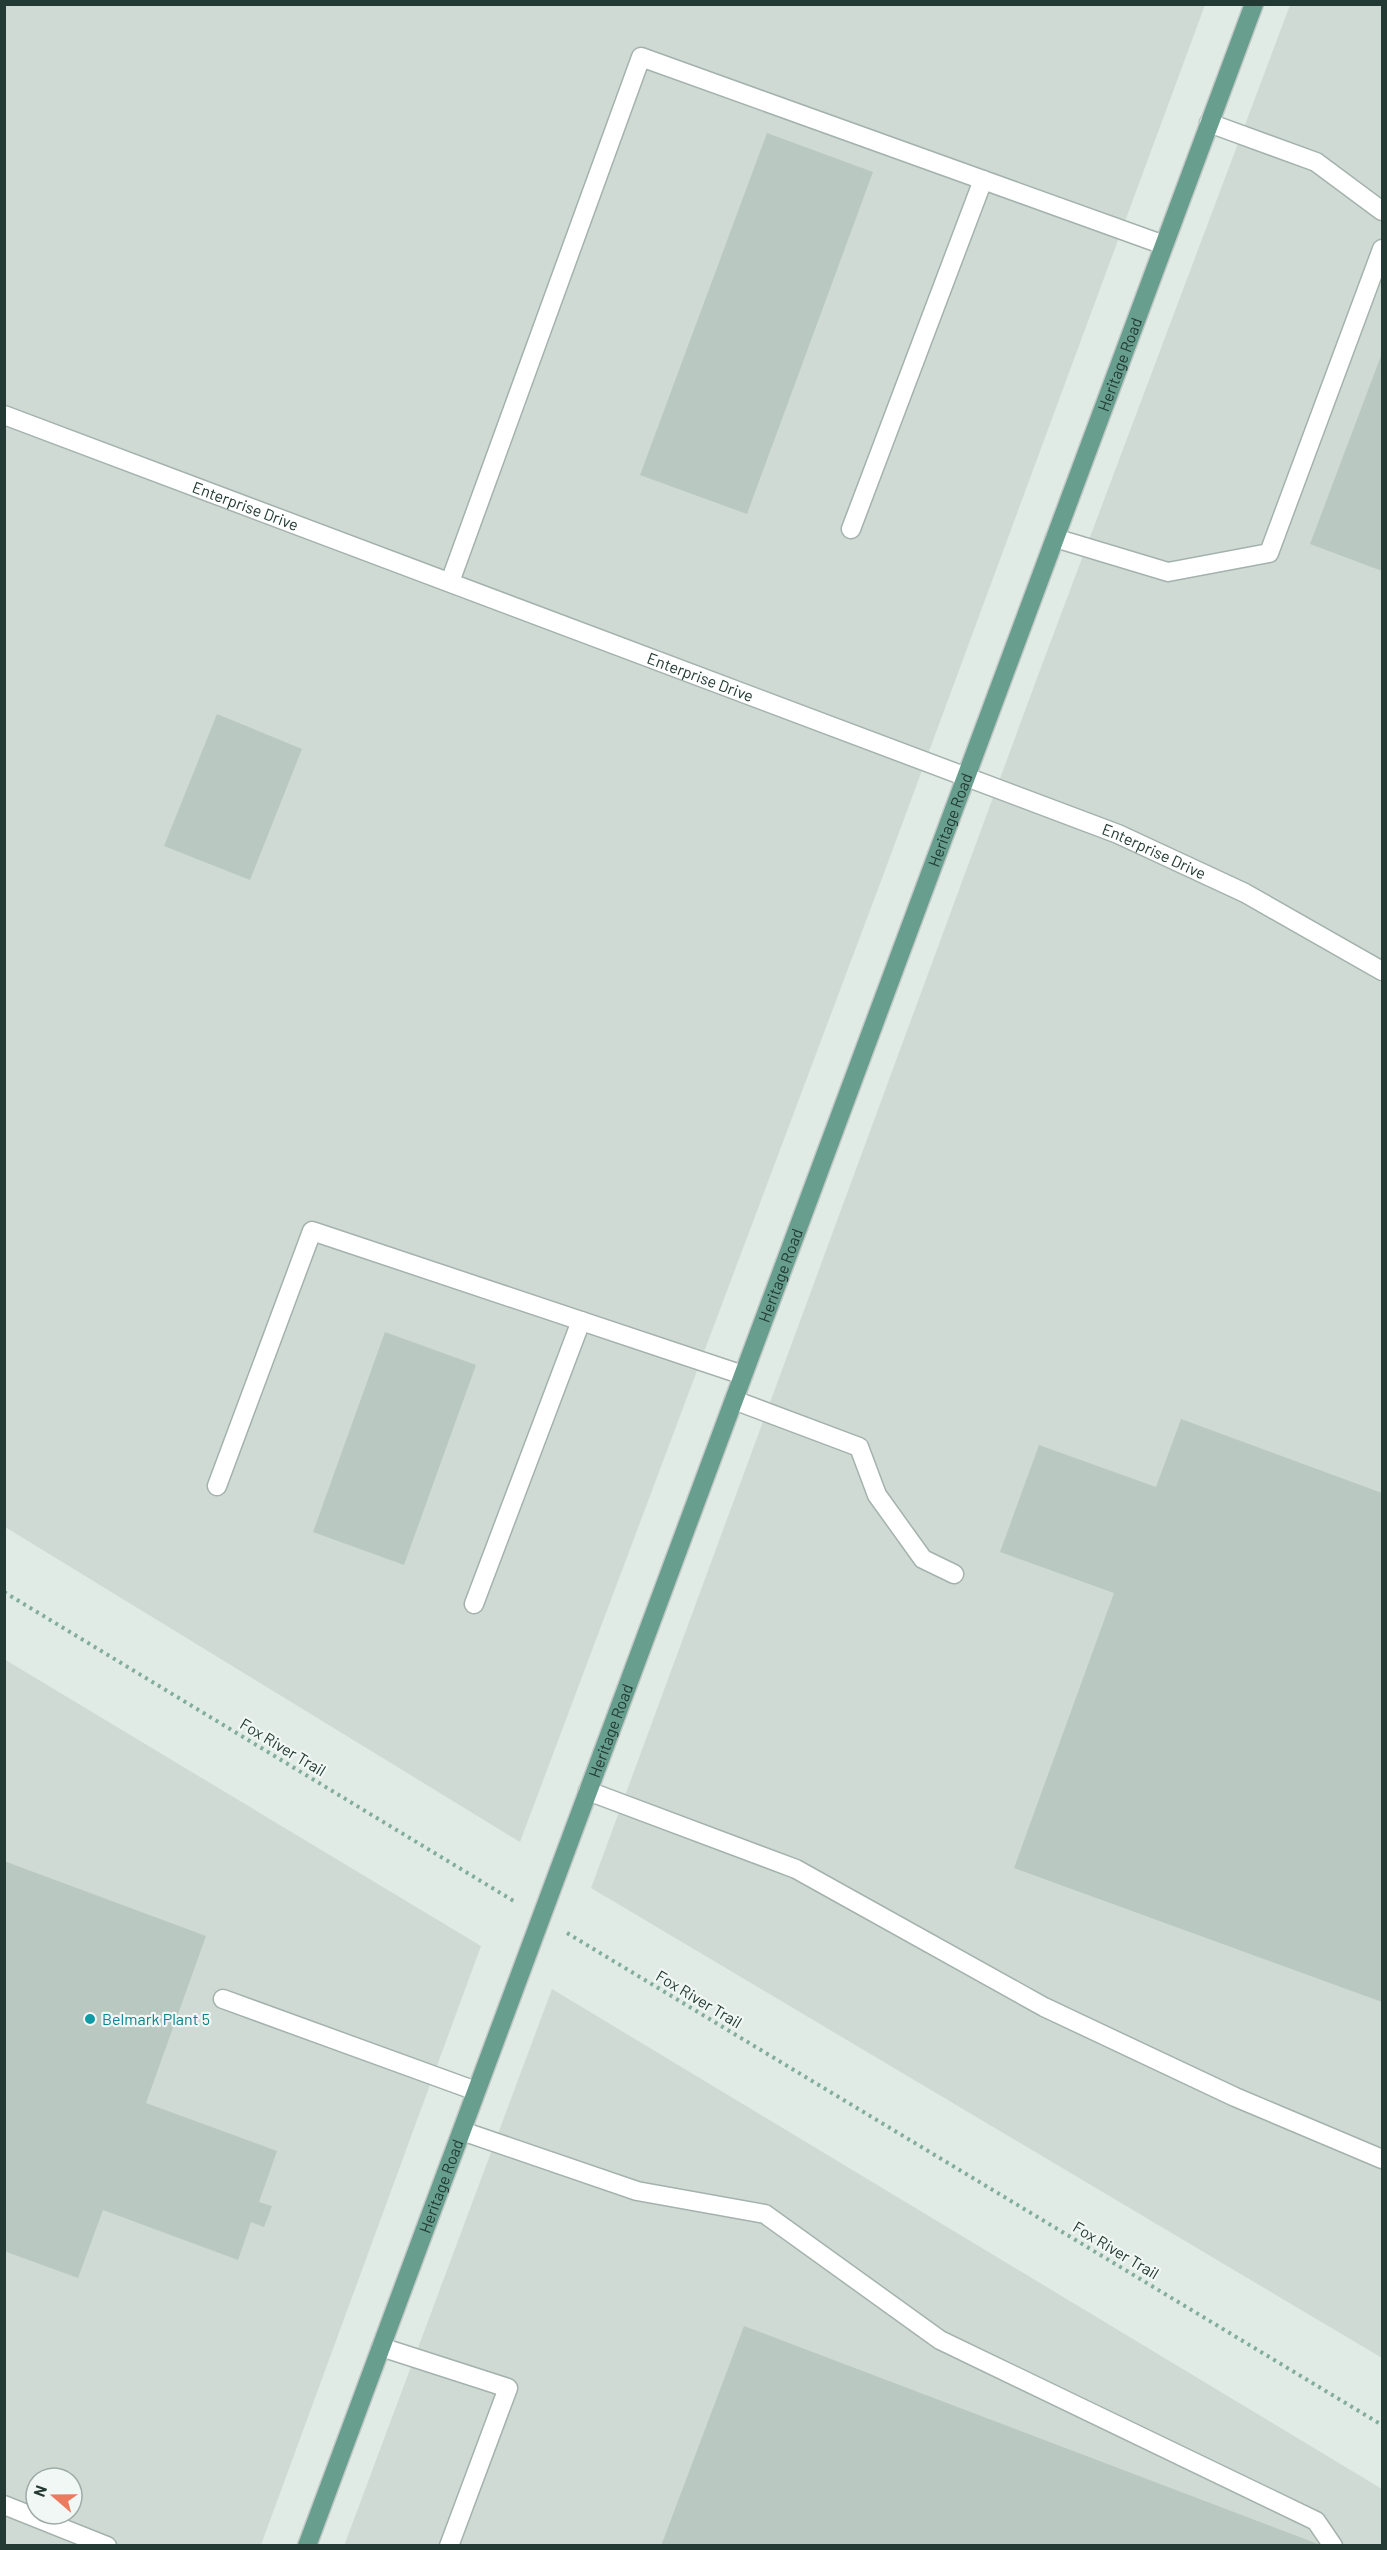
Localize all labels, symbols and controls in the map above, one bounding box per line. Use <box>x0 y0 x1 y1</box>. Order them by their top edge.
street label: Heritage Road <box>1093 315 1145 414</box>
street label: Enterprise Drive <box>190 477 301 534</box>
street label: Enterprise Drive <box>645 648 756 705</box>
street label: Heritage Road <box>923 770 976 869</box>
street label: Enterprise Drive <box>1100 819 1209 883</box>
street label: Heritage Road <box>754 1226 806 1325</box>
street label: Heritage Road <box>584 1681 636 1780</box>
street label: Fox River Trail <box>237 1714 330 1780</box>
street label: Fox River Trail <box>653 1966 746 2032</box>
place label: Belmark Plant 5 <box>102 2009 210 2028</box>
marker: Belmark Plant 5 <box>83 2012 97 2026</box>
street label: Heritage Road <box>414 2136 467 2236</box>
street label: Fox River Trail <box>1070 2217 1163 2283</box>
north arrow <box>24 2466 84 2526</box>
text: N <box>29 2482 50 2499</box>

